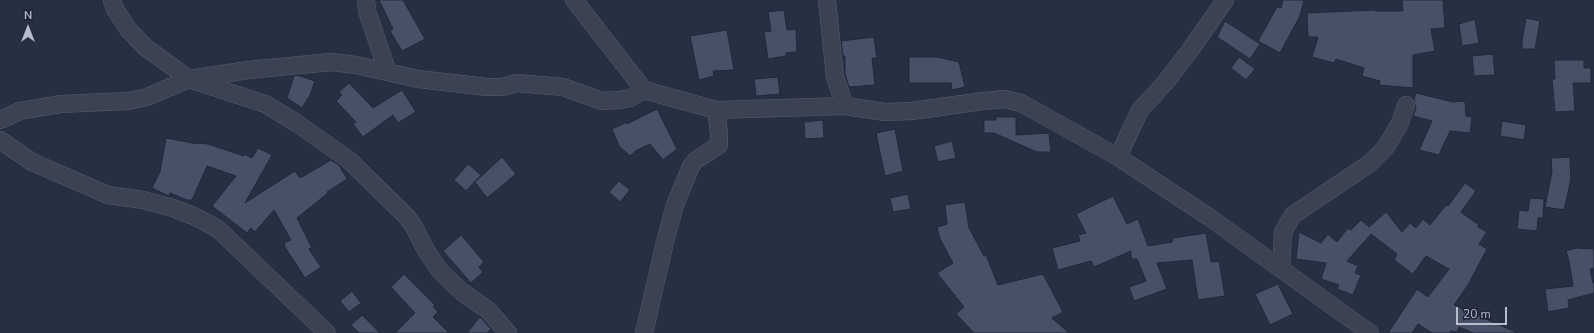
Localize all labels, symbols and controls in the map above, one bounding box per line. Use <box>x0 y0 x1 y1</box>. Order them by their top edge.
north arrow <box>8 8 48 48</box>
text: N <box>24 8 32 23</box>
scale bar <box>1458 299 1509 325</box>
text: 20 m <box>1463 306 1491 322</box>

